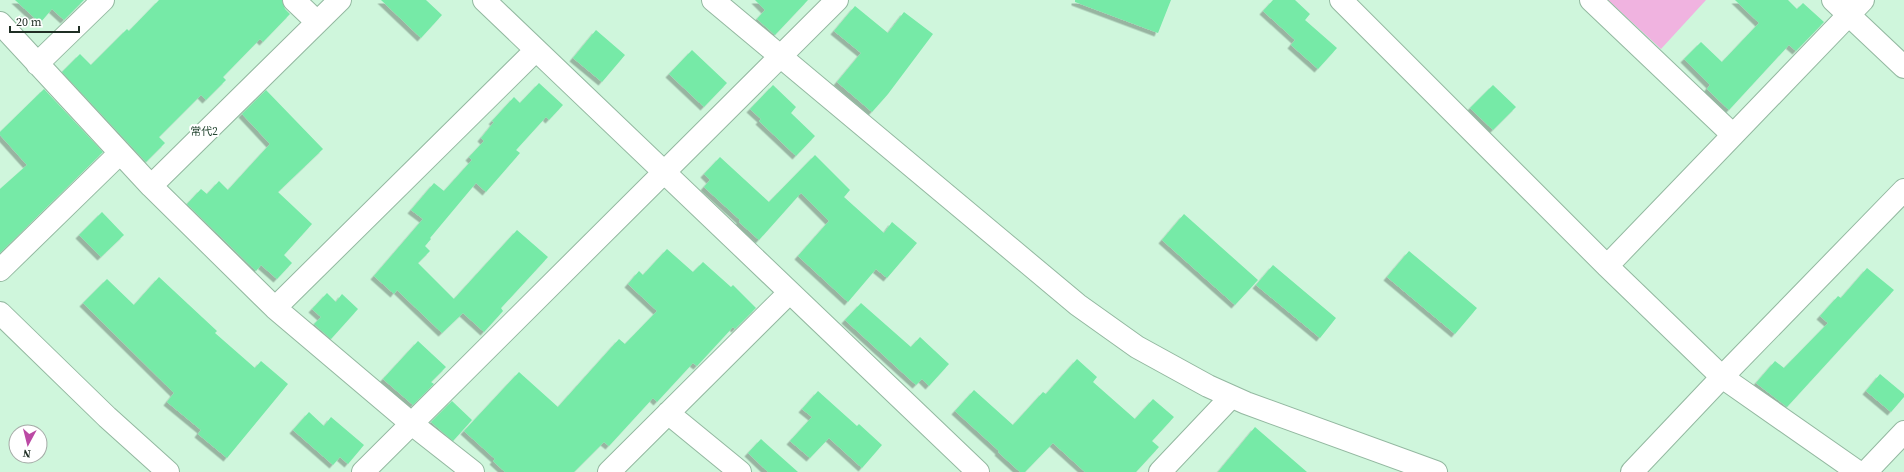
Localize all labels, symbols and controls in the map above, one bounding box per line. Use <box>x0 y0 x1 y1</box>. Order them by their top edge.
scale bar <box>10 8 79 34</box>
text: 20 m <box>16 14 42 30</box>
district label: 常代2 <box>190 124 218 139</box>
north arrow <box>8 424 48 464</box>
text: N <box>22 445 32 461</box>

